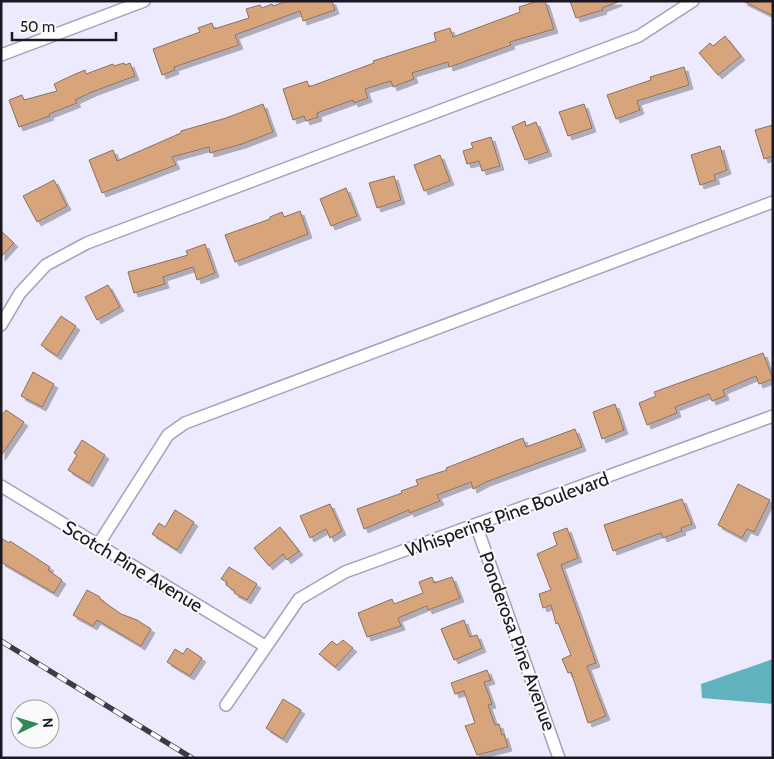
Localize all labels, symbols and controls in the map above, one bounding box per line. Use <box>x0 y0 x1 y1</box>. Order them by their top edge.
scale bar <box>12 10 116 42</box>
text: 50 m <box>20 18 55 36</box>
street label: Whispering Pine Boulevard <box>402 467 612 562</box>
street label: Scotch Pine Avenue <box>59 516 207 617</box>
street label: Ponderosa Pine Avenue <box>474 548 561 734</box>
north arrow <box>10 699 60 749</box>
text: N <box>39 717 57 729</box>

